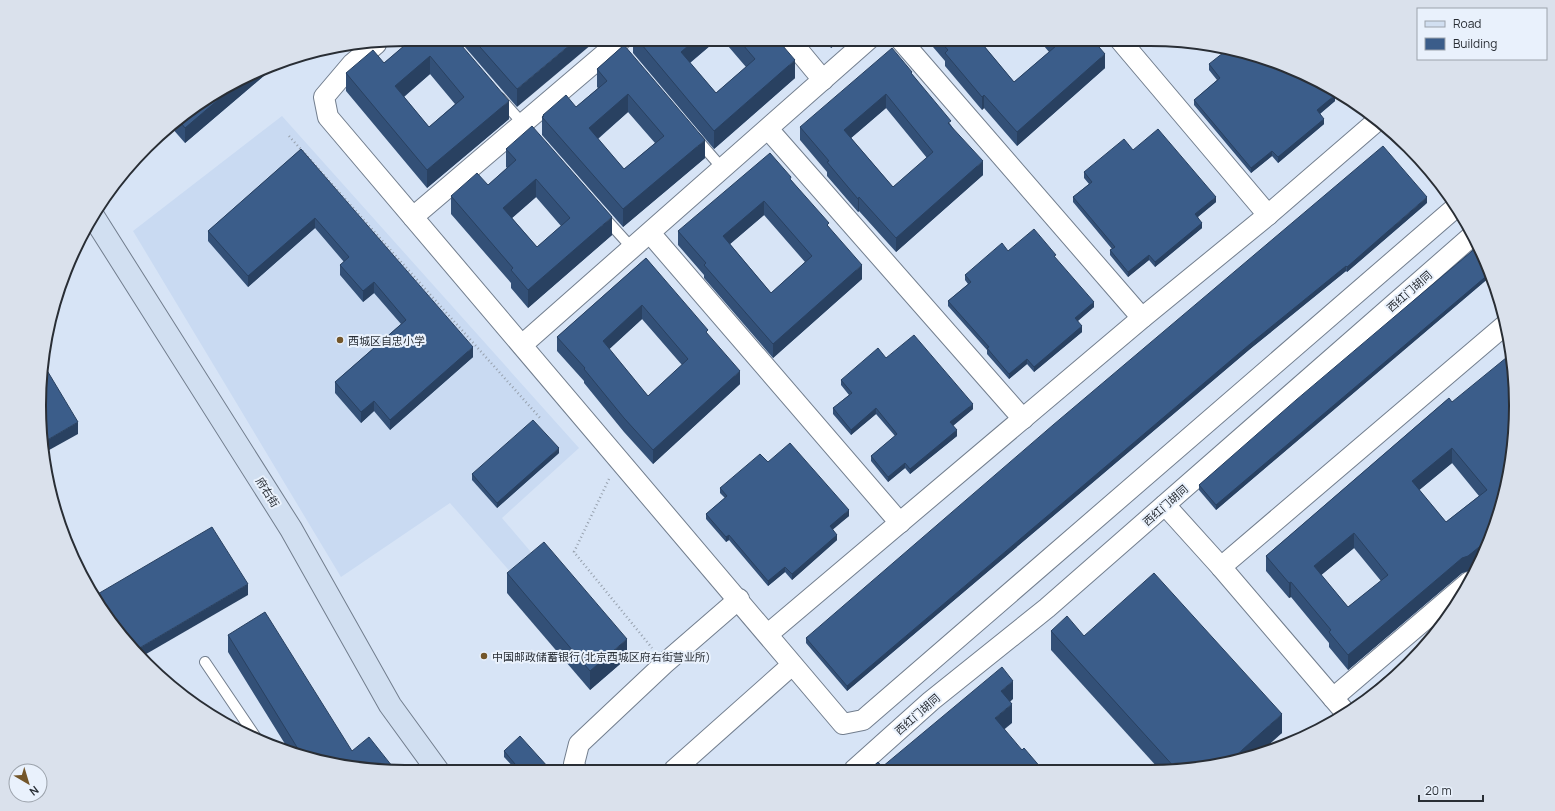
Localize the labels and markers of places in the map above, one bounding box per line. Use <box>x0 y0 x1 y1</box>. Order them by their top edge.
place label: 西城区自忠小学 <box>348 333 425 348</box>
marker: 西城区自忠小学 <box>335 335 345 345</box>
place label: 中国邮政储蓄银行(北京西城区府右街营业所) <box>492 649 710 664</box>
marker: 中国邮政储蓄银行(北京西城区府右街营业所) <box>479 651 489 661</box>

